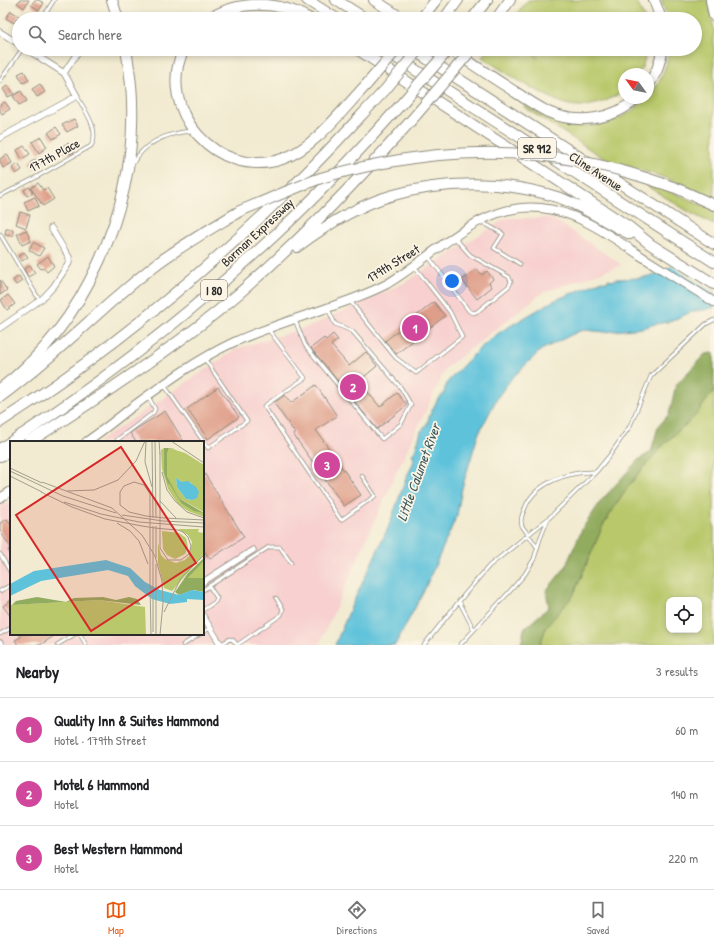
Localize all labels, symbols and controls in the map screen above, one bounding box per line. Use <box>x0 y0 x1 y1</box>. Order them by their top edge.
search box <box>12 12 702 56</box>
icon: search <box>26 23 48 45</box>
text: Search here <box>58 24 122 45</box>
north arrow <box>618 68 654 104</box>
street label: 177th Place <box>25 134 83 176</box>
road number: SR 912 <box>518 138 556 158</box>
street label: Cline Avenue <box>566 147 626 195</box>
street label: Borman Expressway <box>217 193 298 270</box>
street label: 179th Street <box>363 239 423 286</box>
your location <box>442 271 462 291</box>
road number: I 80 <box>201 280 227 300</box>
pin: 1 <box>402 313 428 343</box>
pin: 2 <box>340 372 366 402</box>
water label: Little Calumet River <box>392 419 445 523</box>
inset map <box>10 441 204 635</box>
pin: 3 <box>314 450 340 480</box>
map controls <box>666 597 702 633</box>
button: locate <box>666 597 702 633</box>
text: Nearby <box>16 660 59 683</box>
text: 3 results <box>656 662 698 680</box>
text: Quality Inn & Suites Hammond <box>54 710 219 731</box>
text: 1 <box>27 721 31 739</box>
text: 60 m <box>675 721 698 739</box>
text: Hotel · 179th Street <box>54 731 146 749</box>
text: Motel 6 Hammond <box>54 774 149 795</box>
text: 2 <box>26 785 32 803</box>
text: 140 m <box>671 785 698 803</box>
text: Hotel <box>54 795 78 813</box>
text: Best Western Hammond <box>54 838 182 859</box>
text: 3 <box>26 849 32 867</box>
text: 220 m <box>668 849 698 867</box>
text: Hotel <box>54 859 78 877</box>
tab: Map <box>105 899 127 937</box>
tab: Directions <box>337 899 377 937</box>
tab: Saved <box>587 899 609 937</box>

